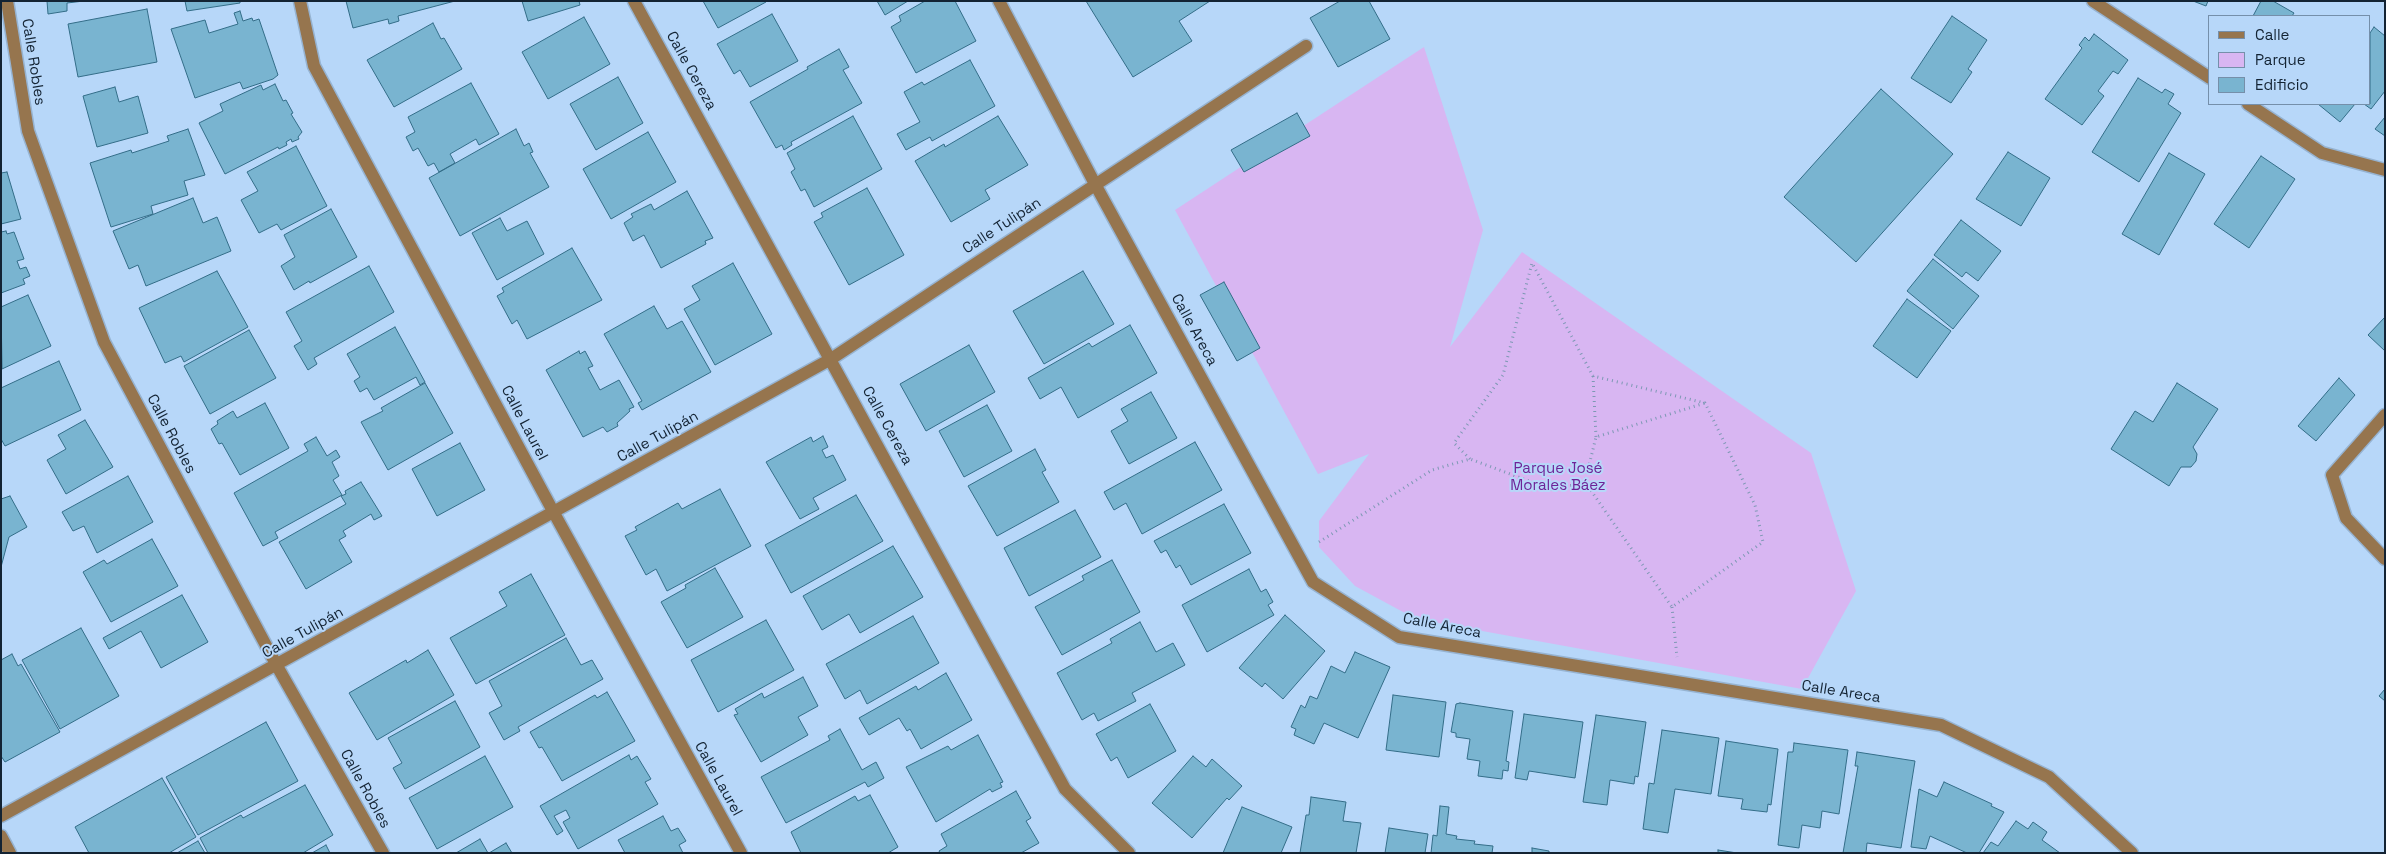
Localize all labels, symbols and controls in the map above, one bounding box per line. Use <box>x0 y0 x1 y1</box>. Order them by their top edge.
legend <box>2208 15 2371 105</box>
street label: Calle Robles <box>17 18 49 106</box>
text: Calle <box>2255 25 2290 44</box>
street label: Calle Cereza <box>662 28 720 114</box>
text: Parque <box>2255 50 2306 69</box>
text: Edificio <box>2255 75 2309 94</box>
street label: Calle Tulipán <box>959 194 1045 258</box>
street label: Calle Areca <box>1167 291 1221 369</box>
street label: Calle Laurel <box>497 383 551 463</box>
street label: Calle Cereza <box>858 383 916 469</box>
street label: Calle Robles <box>143 391 199 477</box>
street label: Calle Tulipán <box>614 407 702 467</box>
park label: Parque José Morales Báez <box>1510 460 1606 495</box>
street label: Calle Tulipán <box>259 603 347 663</box>
street label: Calle Areca <box>1401 610 1483 642</box>
street label: Calle Areca <box>1800 677 1882 707</box>
street label: Calle Laurel <box>690 739 746 819</box>
street label: Calle Robles <box>336 747 394 831</box>

